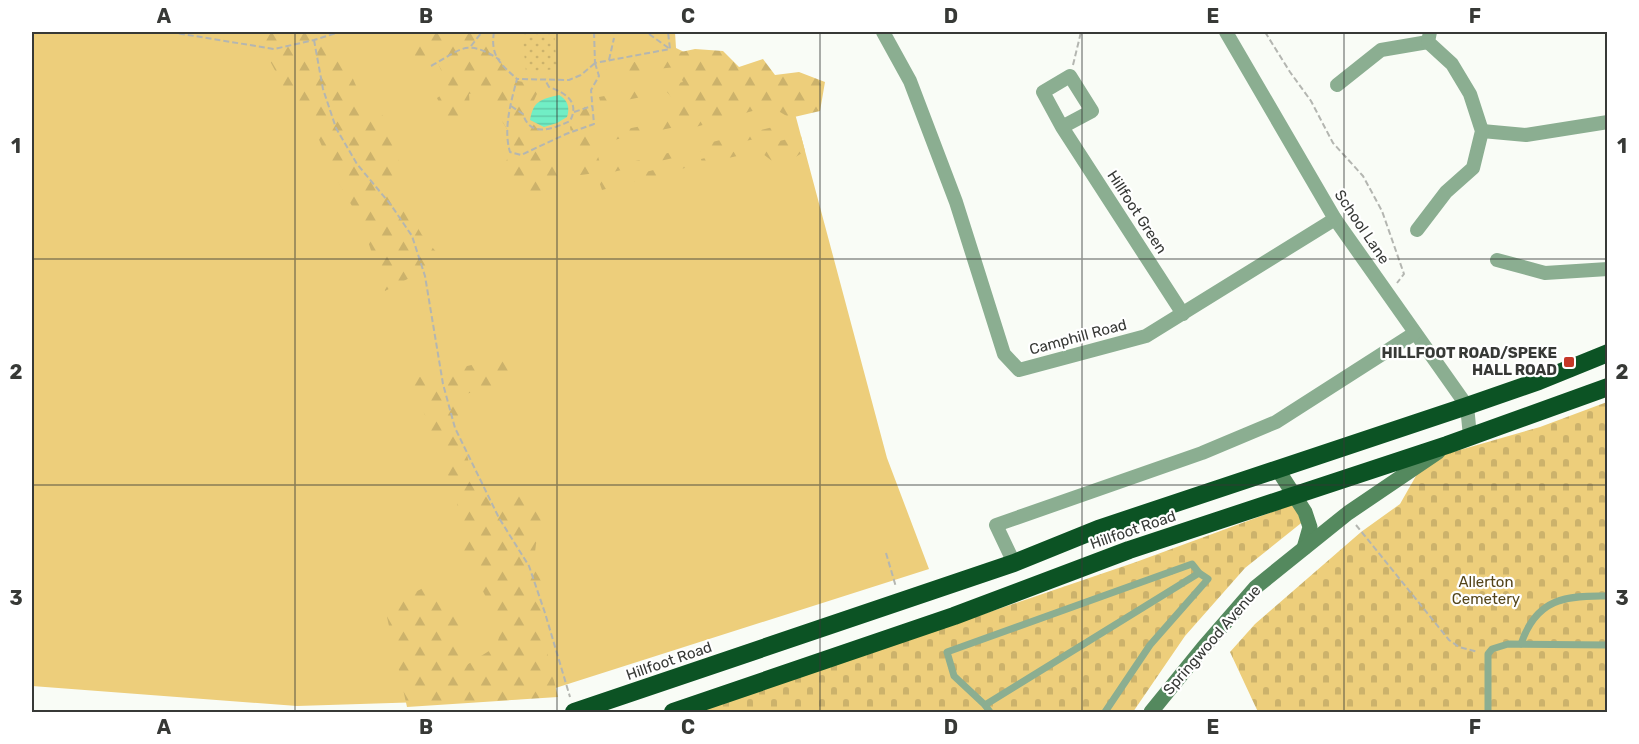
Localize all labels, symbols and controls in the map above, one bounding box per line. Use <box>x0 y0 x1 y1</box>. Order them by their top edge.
text: A <box>157 4 172 28</box>
text: B <box>419 4 433 28</box>
text: C <box>681 4 695 28</box>
text: D <box>944 4 958 28</box>
text: E <box>1207 4 1219 28</box>
text: F <box>1469 4 1481 28</box>
text: 1 <box>11 134 21 158</box>
text: 1 <box>1617 134 1627 158</box>
street label: Hillfoot Green <box>1103 167 1171 257</box>
street label: School Lane <box>1331 187 1393 267</box>
street label: Camphill Road <box>1027 315 1129 359</box>
place label: HILLFOOT ROAD/SPEKE HALL ROAD <box>1382 344 1557 379</box>
marker: HILLFOOT ROAD/SPEKE HALL ROAD <box>1562 355 1576 369</box>
text: 2 <box>10 360 23 384</box>
text: 2 <box>1616 360 1629 384</box>
street label: Hillfoot Road <box>1088 507 1178 553</box>
park label: Allerton Cemetery <box>1452 573 1520 608</box>
street label: Springwood Avenue <box>1159 581 1265 699</box>
text: 3 <box>9 586 23 610</box>
text: 3 <box>1615 586 1629 610</box>
street label: Hillfoot Road <box>624 638 714 684</box>
text: A <box>157 715 172 739</box>
text: B <box>419 715 433 739</box>
text: C <box>681 715 695 739</box>
text: D <box>944 715 958 739</box>
text: E <box>1207 715 1219 739</box>
text: F <box>1469 715 1481 739</box>

